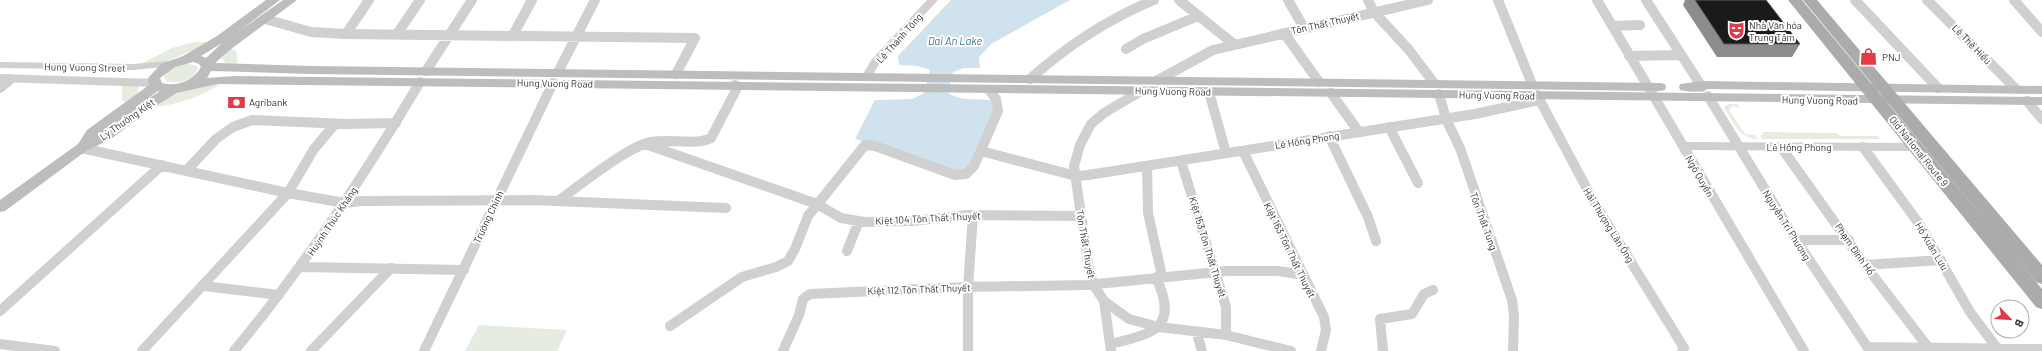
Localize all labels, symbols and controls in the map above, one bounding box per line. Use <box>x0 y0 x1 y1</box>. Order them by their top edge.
street label: Tôn Thất Thuyết <box>1290 9 1360 37</box>
street label: Lê Thánh Tông <box>873 11 925 65</box>
place label: Nhà Văn hóa Trung Tâm <box>1749 19 1802 43</box>
theatre icon: Nhà Văn hóa Trung Tâm <box>1726 21 1746 41</box>
street label: Lê Thế Hiếu <box>1950 21 1994 67</box>
water label: Dai An Lake <box>928 34 982 47</box>
shop icon: PNJ <box>1859 47 1879 67</box>
place label: PNJ <box>1882 51 1900 63</box>
street label: Hung Vuong Street <box>44 60 126 74</box>
street label: Hung Vuong Road <box>517 76 593 90</box>
street label: Hung Vuong Road <box>1135 84 1211 98</box>
street label: Hung Vuong Road <box>1459 88 1535 102</box>
bank icon: Agribank <box>226 92 246 112</box>
street label: Hung Vuong Road <box>1782 93 1858 107</box>
street label: Lý Thường Kiệt <box>97 95 157 142</box>
place label: Agribank <box>249 96 287 108</box>
street label: Old National Route 9 <box>1887 113 1951 189</box>
street label: Lê Hồng Phong <box>1274 129 1340 151</box>
street label: Lê Hồng Phong <box>1766 141 1832 153</box>
street label: Ngô Quyền <box>1683 153 1717 199</box>
street label: Huỳnh Thúc Kháng <box>305 184 359 258</box>
street label: Hải Thượng Lãn Ông <box>1581 185 1637 265</box>
street label: Nguyễn Tri Phương <box>1761 188 1813 262</box>
street label: Trường Chinh <box>471 189 505 245</box>
street label: Tôn Thất Tùng <box>1468 190 1500 252</box>
street label: Kiệt 153 Tôn Thất Thuyết <box>1187 195 1229 299</box>
street label: Kiệt 163 Tôn Thất Thuyết <box>1262 200 1318 300</box>
street label: Kiệt 104 Tôn Thất Thuyết <box>875 209 981 227</box>
street label: Tôn Thất Thuyết <box>1074 209 1098 280</box>
street label: Hồ Xuân Lưu <box>1913 220 1951 272</box>
street label: Phạm Đình Hổ <box>1833 221 1877 277</box>
street label: Kiệt 112 Tôn Thất Thuyết <box>867 281 971 297</box>
north arrow <box>1990 299 2030 339</box>
text: B <box>2012 318 2027 329</box>

